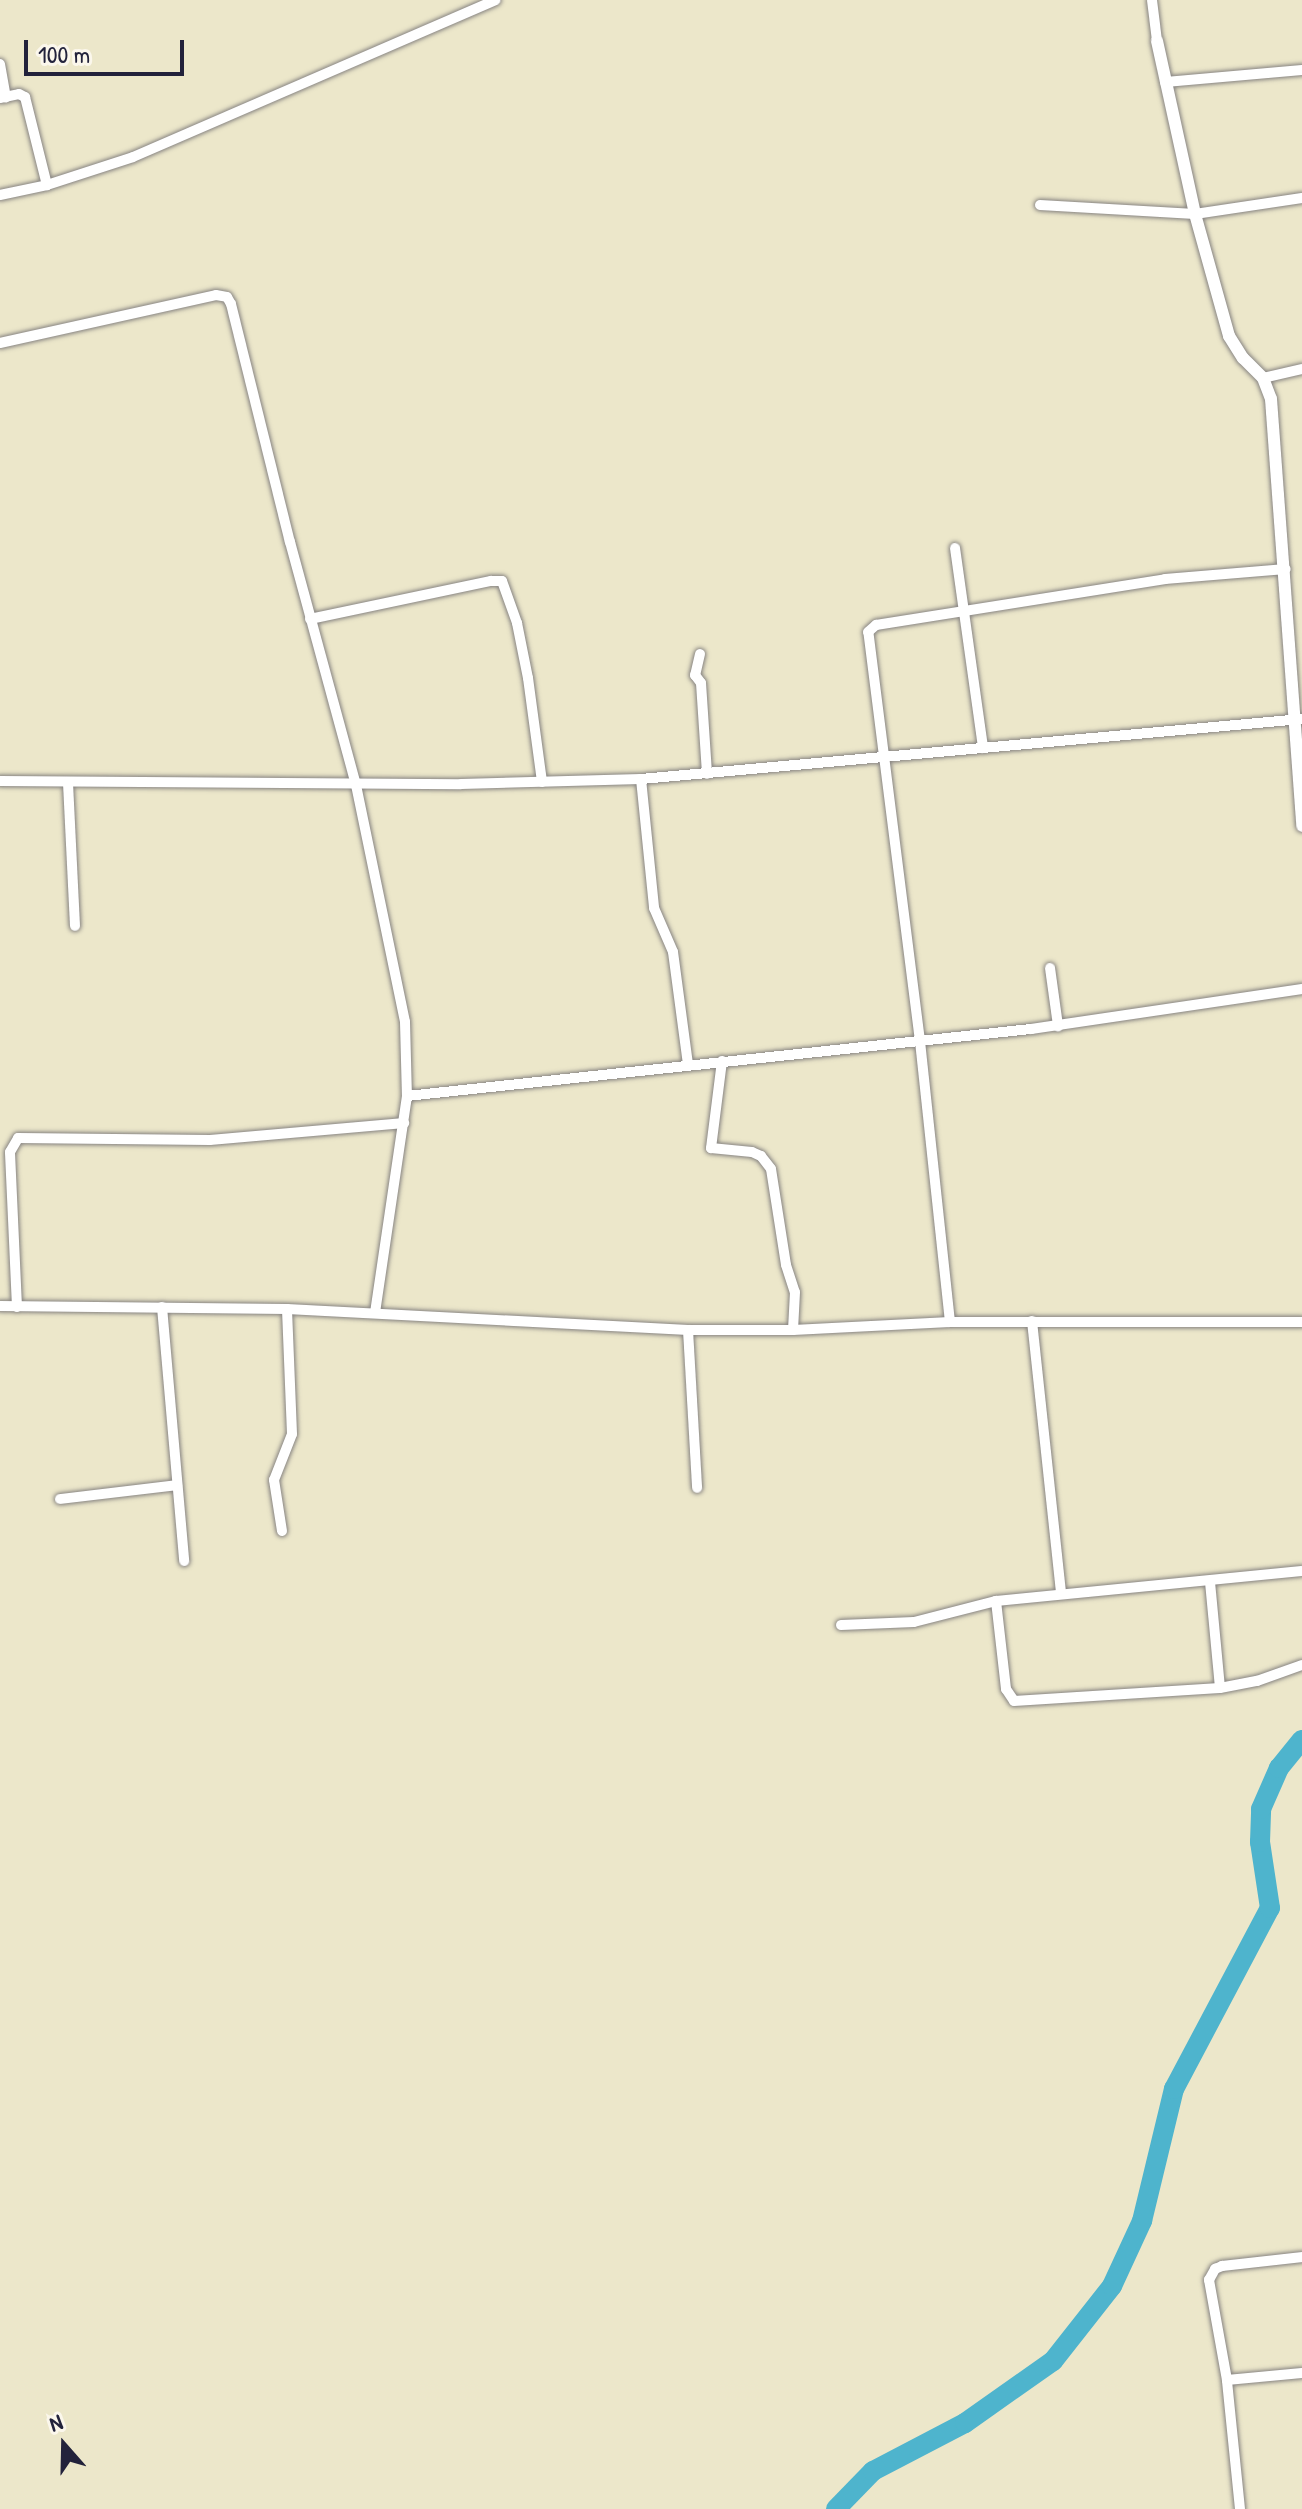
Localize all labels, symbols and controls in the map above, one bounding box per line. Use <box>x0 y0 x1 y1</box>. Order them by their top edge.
scale bar <box>28 24 188 74</box>
text: 100 m <box>38 38 90 70</box>
north arrow <box>24 2405 104 2485</box>
text: N <box>45 2406 66 2439</box>

